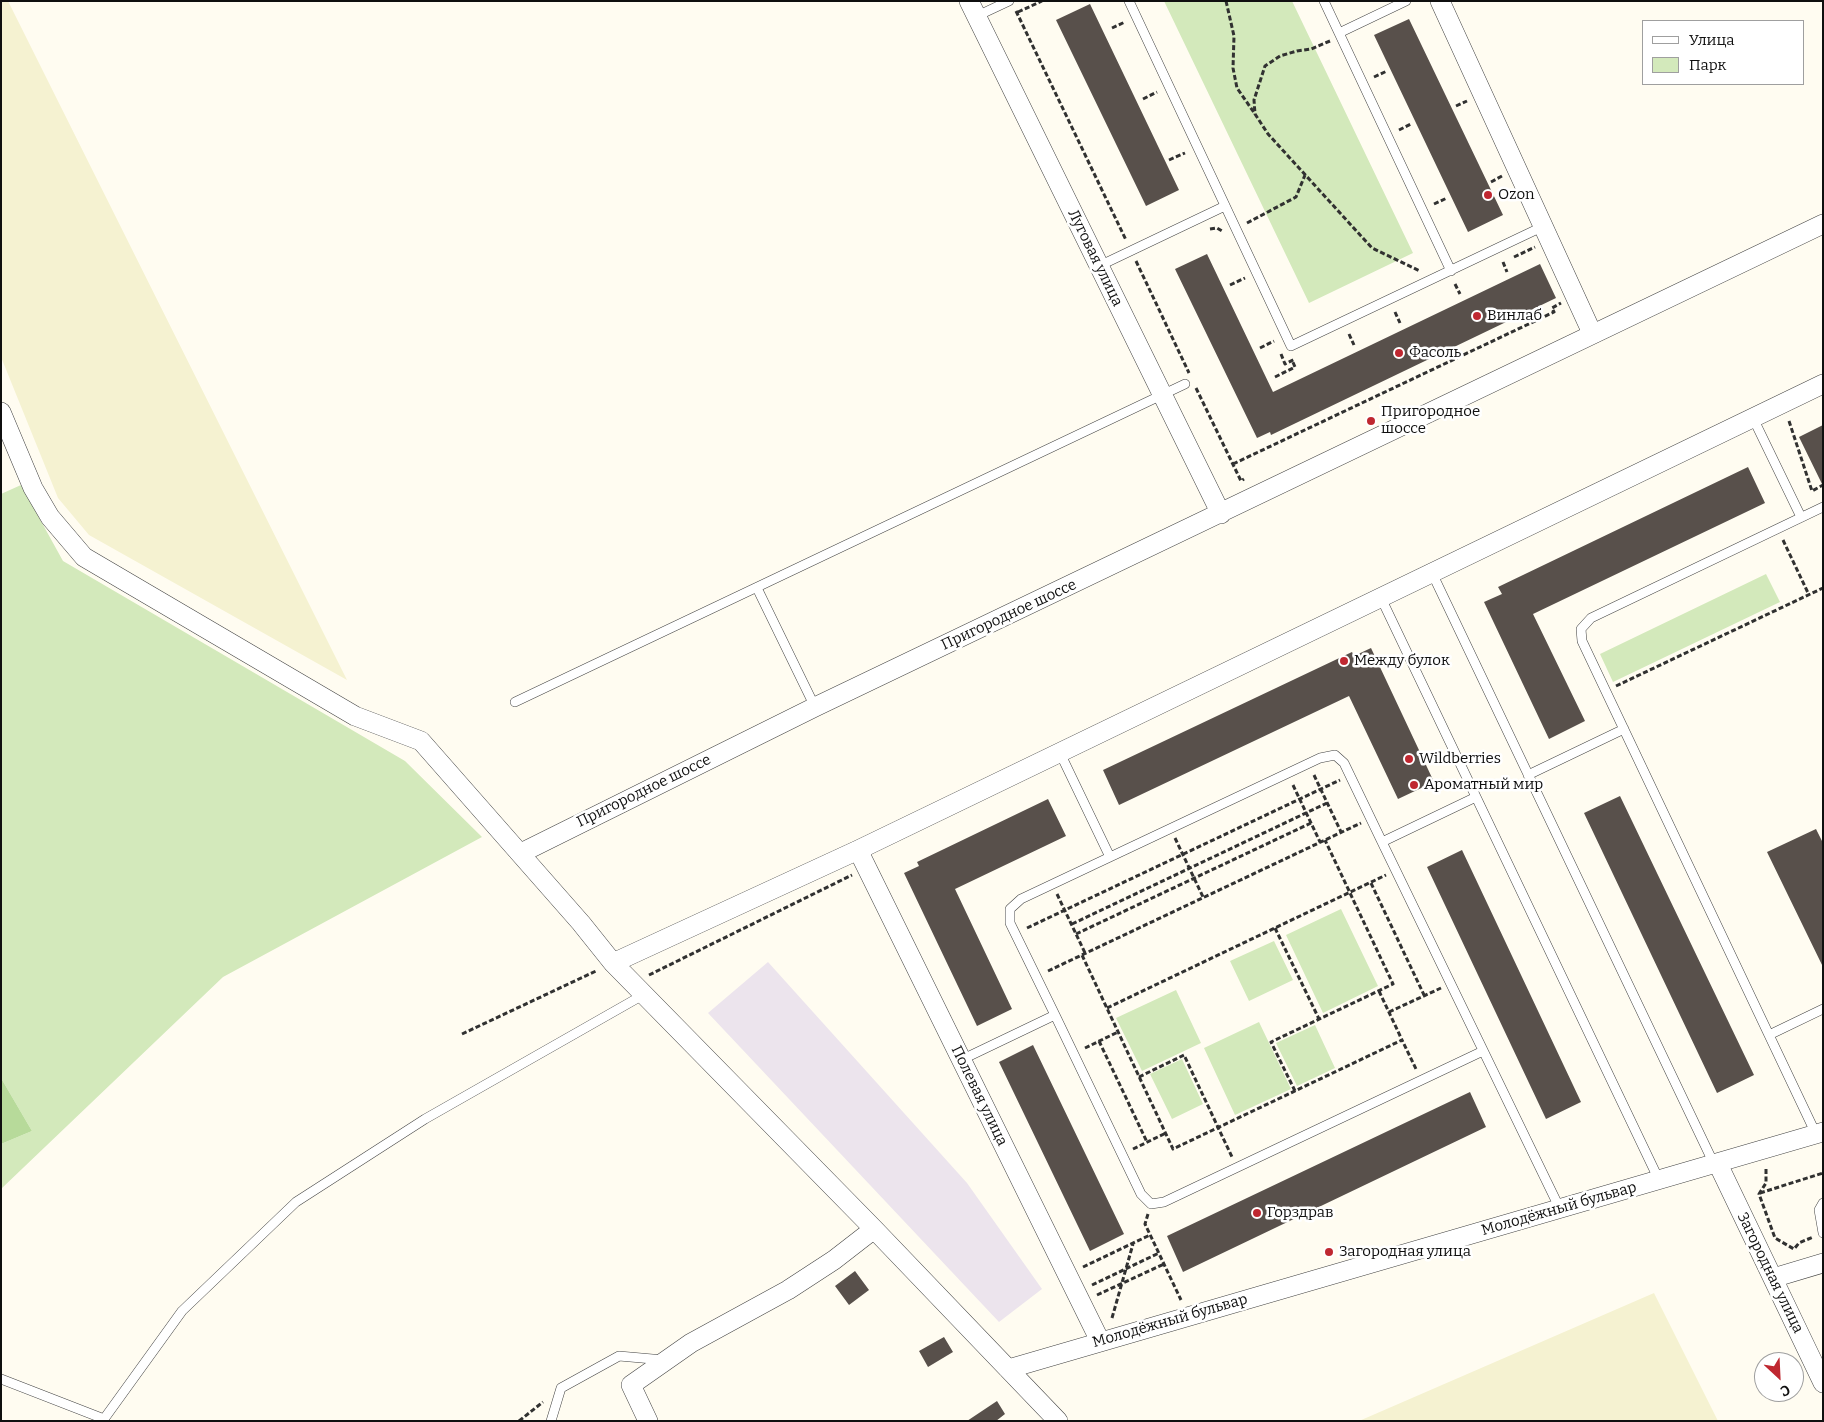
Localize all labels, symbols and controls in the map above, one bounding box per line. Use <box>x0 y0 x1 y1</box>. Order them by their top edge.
legend <box>1642 20 1804 85</box>
text: Улица <box>1689 31 1735 49</box>
text: Парк <box>1689 56 1726 74</box>
place label: Ozon <box>1498 186 1535 204</box>
marker: Ozon <box>1482 189 1494 201</box>
street label: Луговая улица <box>1064 207 1126 309</box>
place label: Винлаб <box>1487 307 1542 325</box>
marker: Винлаб <box>1471 310 1483 322</box>
place label: Фасоль <box>1409 344 1461 362</box>
marker: Фасоль <box>1393 347 1405 359</box>
place label: Пригородное шоссе <box>1381 403 1480 438</box>
marker: Пригородное шоссе <box>1365 415 1377 427</box>
street label: Пригородное шоссе <box>939 576 1079 654</box>
place label: Между булок <box>1354 652 1450 670</box>
marker: Между булок <box>1338 655 1350 667</box>
place label: Wildberries <box>1419 750 1501 768</box>
street label: Пригородное шоссе <box>574 751 714 831</box>
marker: Wildberries <box>1403 753 1415 765</box>
place label: Ароматный мир <box>1424 776 1543 794</box>
marker: Ароматный мир <box>1408 779 1420 791</box>
street label: Полевая улица <box>947 1043 1011 1149</box>
street label: Молодёжный бульвар <box>1479 1178 1639 1240</box>
place label: Горздрав <box>1267 1204 1334 1222</box>
marker: Горздрав <box>1251 1207 1263 1219</box>
street label: Загородная улица <box>1733 1210 1807 1336</box>
place label: Загородная улица <box>1339 1243 1471 1261</box>
marker: Загородная улица <box>1323 1246 1335 1258</box>
street label: Молодёжный бульвар <box>1090 1290 1250 1352</box>
north arrow <box>1754 1352 1804 1402</box>
text: С <box>1778 1381 1793 1400</box>

